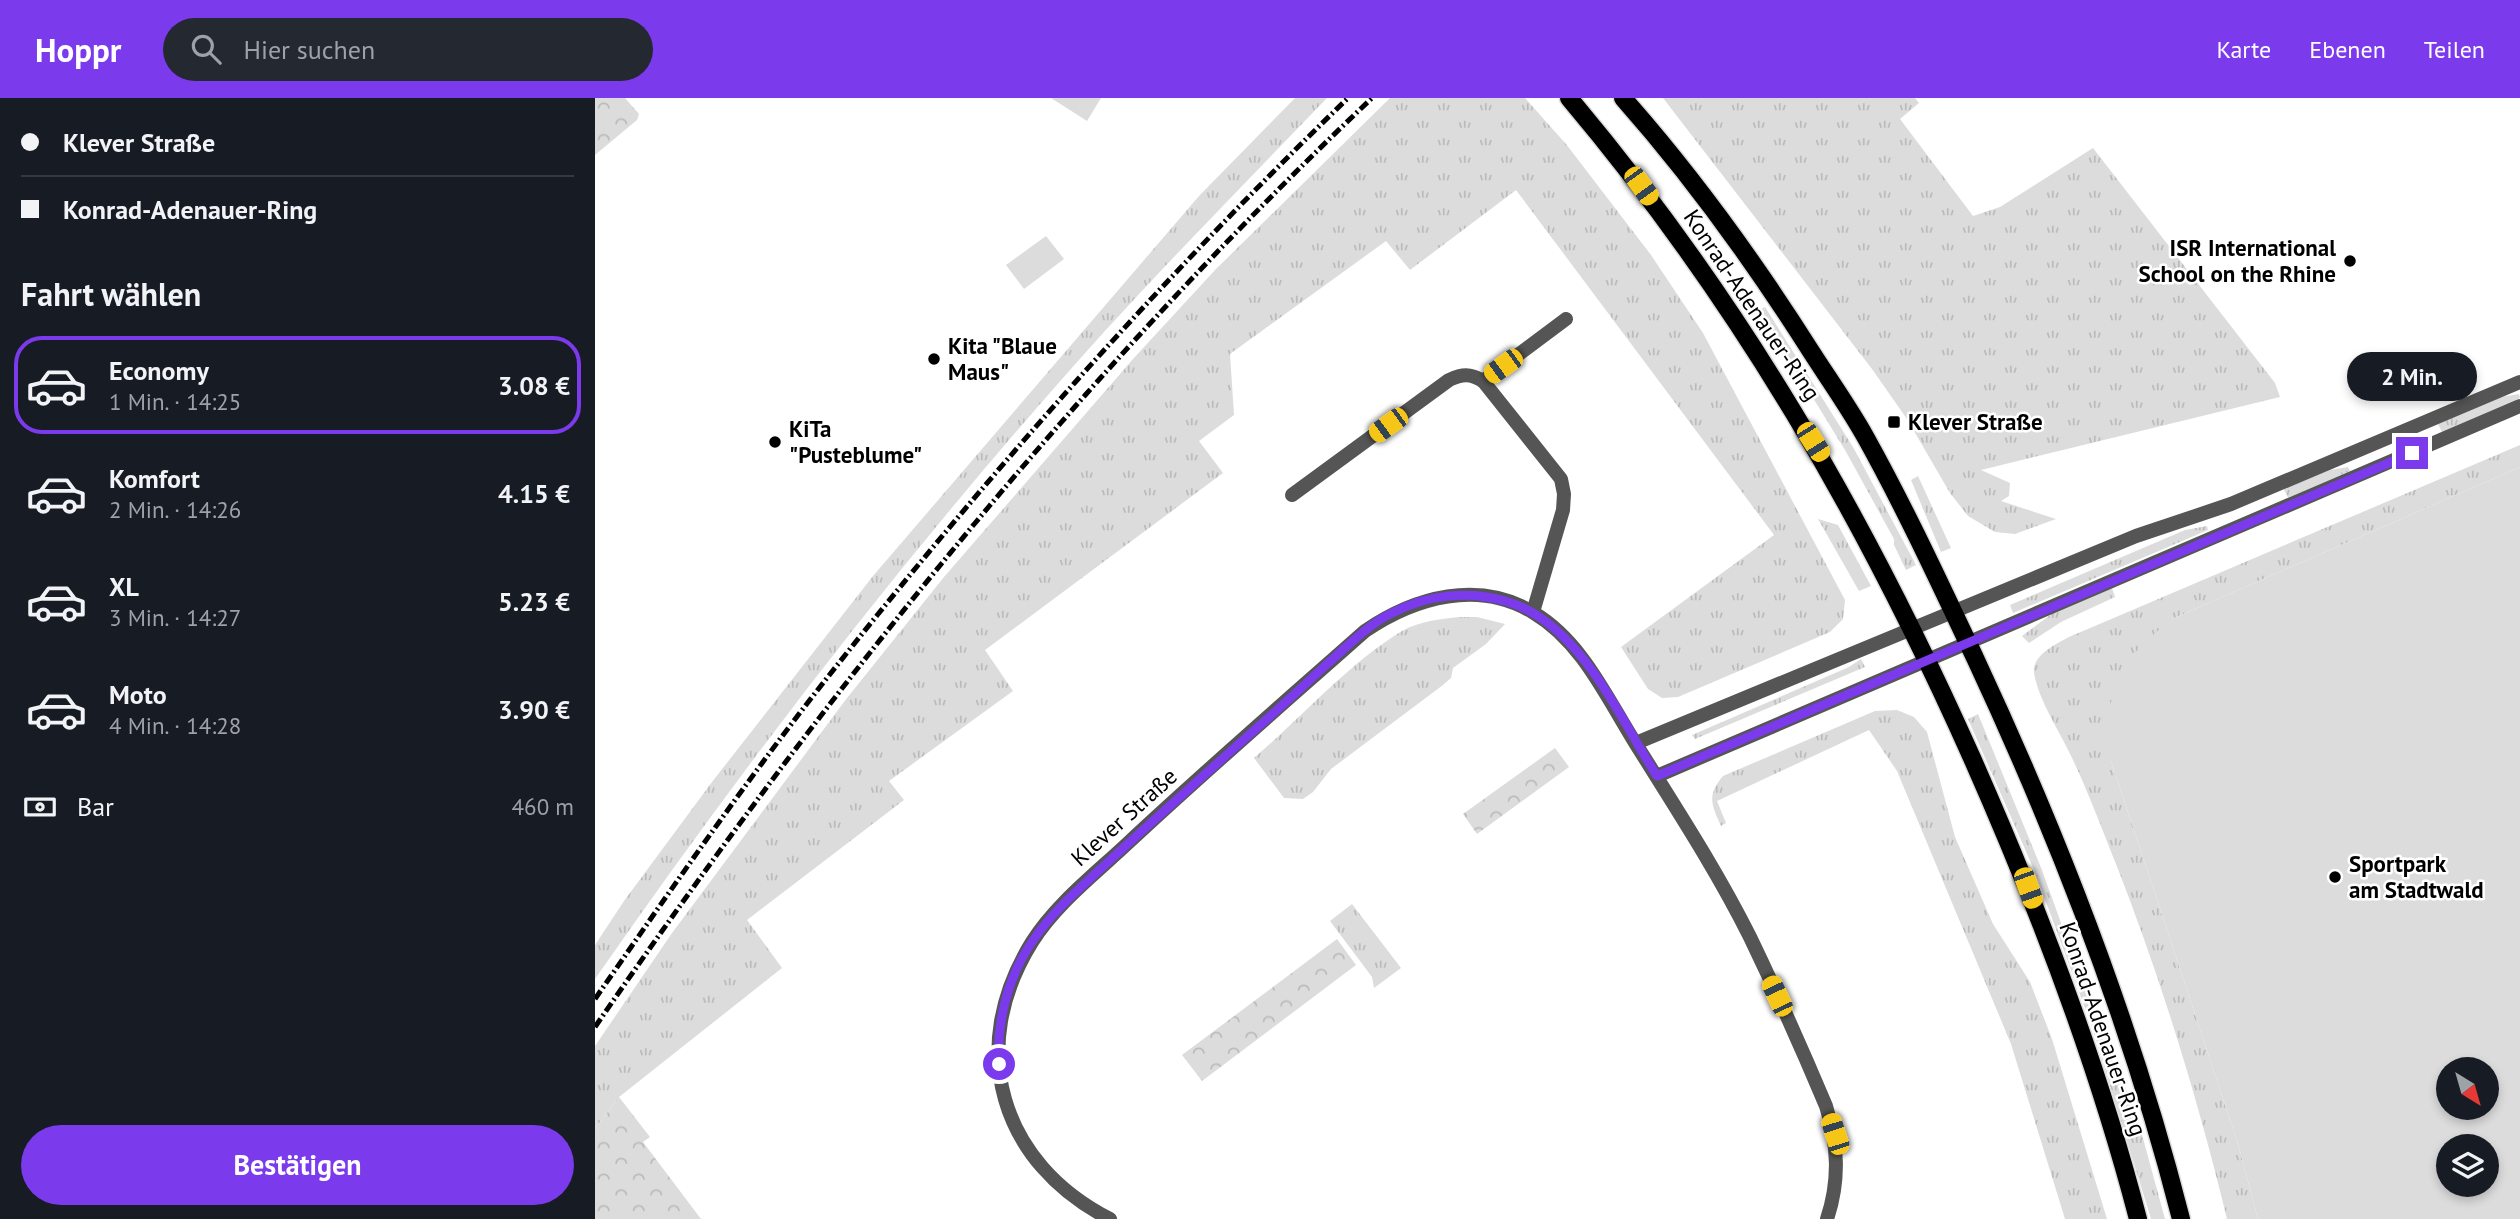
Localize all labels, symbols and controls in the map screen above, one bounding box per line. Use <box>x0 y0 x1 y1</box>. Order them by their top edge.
search box <box>163 18 653 81</box>
text: Hoppr <box>35 28 121 71</box>
icon: search <box>187 30 225 68</box>
text: Hier suchen <box>243 33 375 66</box>
text: Karte <box>2217 34 2271 65</box>
text: Ebenen <box>2309 34 2386 65</box>
text: Teilen <box>2424 34 2485 65</box>
text: Klever Straße <box>63 126 215 159</box>
car <box>1621 163 1662 209</box>
text: Konrad-Adenauer-Ring <box>63 193 317 226</box>
street label: Konrad-Adenauer-Ring <box>1678 204 1827 406</box>
place label: ISR International School on the Rhine <box>2138 233 2336 288</box>
marker: ISR International School on the Rhine <box>2342 253 2358 269</box>
text: Fahrt wählen <box>21 273 201 315</box>
place label: Kita "Blaue Maus" <box>948 331 1057 386</box>
car <box>1480 345 1527 387</box>
marker: Kita "Blaue Maus" <box>926 351 942 367</box>
callout: 2 Min. <box>2347 352 2477 400</box>
icon: car <box>25 354 88 417</box>
text: Economy <box>109 354 209 387</box>
text: 2 Min. <box>2381 362 2443 391</box>
text: 3.08 € <box>498 369 570 402</box>
text: 1 Min. · 14:25 <box>109 387 241 416</box>
car <box>1365 404 1412 446</box>
place label: Klever Straße <box>1908 407 2043 436</box>
place label: KiTa "Pusteblume" <box>789 414 922 469</box>
marker: Klever Straße <box>1886 414 1902 430</box>
car <box>1793 419 1834 465</box>
marker: KiTa "Pusteblume" <box>767 434 783 450</box>
route end <box>2396 437 2428 469</box>
icon: car <box>25 462 88 525</box>
text: Komfort <box>109 462 200 495</box>
text: 4.15 € <box>498 477 570 510</box>
text: 2 Min. · 14:26 <box>109 495 241 524</box>
icon: car <box>25 570 88 633</box>
text: XL <box>109 570 139 603</box>
text: 5.23 € <box>498 585 570 618</box>
text: 3 Min. · 14:27 <box>109 603 241 632</box>
icon: car <box>25 678 88 741</box>
text: Moto <box>109 678 167 711</box>
text: 3.90 € <box>498 693 570 726</box>
text: 4 Min. · 14:28 <box>109 711 241 740</box>
street label: Klever Straße <box>1065 761 1183 872</box>
icon: cash <box>21 788 59 826</box>
text: Bar <box>77 790 114 823</box>
text: 460 m <box>512 792 574 821</box>
place label: Sportpark am Stadtwald <box>2349 849 2484 904</box>
car <box>2011 865 2046 911</box>
marker: Sportpark am Stadtwald <box>2327 869 2343 885</box>
street label: Konrad-Adenauer-Ring <box>2053 918 2154 1140</box>
car <box>1759 973 1796 1019</box>
route start <box>983 1048 1015 1080</box>
north arrow <box>2436 1057 2499 1120</box>
map controls <box>2436 1057 2499 1197</box>
car <box>1819 1111 1852 1157</box>
button: Bestätigen <box>21 1125 574 1205</box>
button: layers <box>2436 1134 2499 1197</box>

